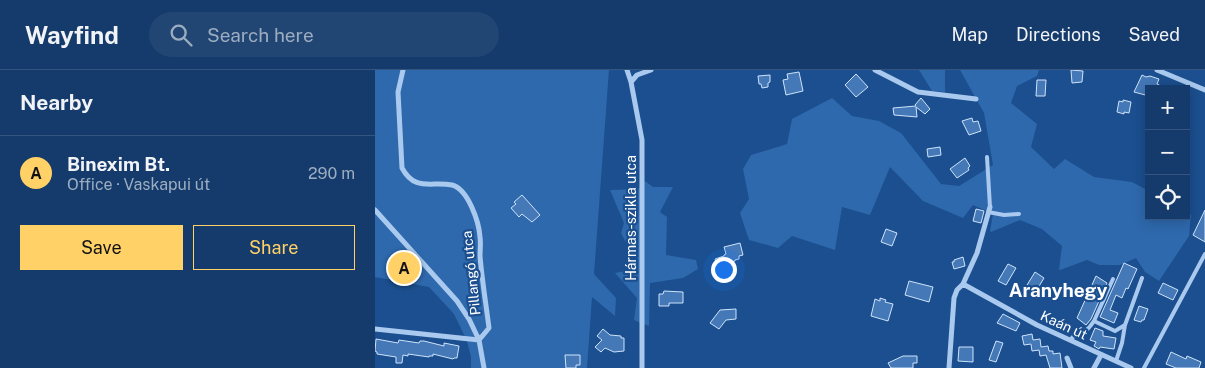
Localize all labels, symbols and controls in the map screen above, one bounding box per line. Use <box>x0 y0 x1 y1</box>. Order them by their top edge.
search box <box>149 12 499 57</box>
text: Wayfind <box>25 21 119 49</box>
icon: search <box>167 21 195 49</box>
text: Search here <box>207 24 314 46</box>
text: Map <box>951 24 988 45</box>
text: Directions <box>1016 24 1101 45</box>
text: Saved <box>1129 24 1180 45</box>
map controls <box>1145 85 1190 220</box>
button: + <box>1145 85 1190 130</box>
text: Nearby <box>20 90 93 115</box>
button: − <box>1145 130 1190 175</box>
text: Binexim Bt. <box>67 153 170 175</box>
street label: Hármas-szikla utca <box>623 155 639 281</box>
text: A <box>30 164 42 183</box>
text: 290 m <box>308 164 355 183</box>
text: Office · Vaskapui út <box>67 175 210 194</box>
button: locate <box>1145 175 1190 220</box>
button: Save <box>20 225 183 270</box>
button: Share <box>193 225 355 270</box>
street label: Pillangó utca <box>459 230 483 316</box>
pin: A <box>388 249 420 287</box>
your location <box>711 257 737 283</box>
district label: Aranyhegy <box>1009 279 1108 301</box>
street label: Kaán út <box>1038 307 1090 343</box>

